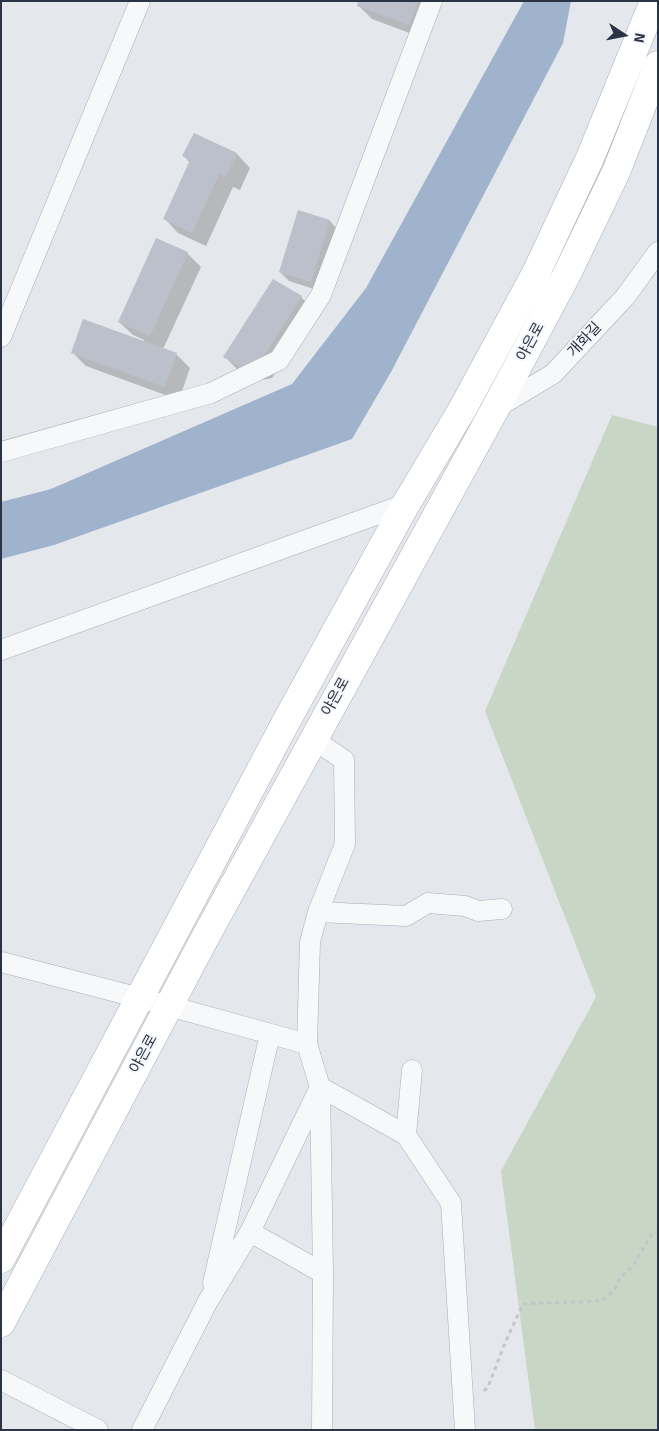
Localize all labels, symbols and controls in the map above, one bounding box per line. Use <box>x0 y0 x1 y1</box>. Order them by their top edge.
north arrow <box>599 10 649 60</box>
text: N <box>630 32 648 44</box>
street label: 야은로 <box>513 319 549 365</box>
street label: 개화길 <box>564 319 606 361</box>
street label: 야은로 <box>318 675 354 719</box>
street label: 야은로 <box>126 1031 162 1077</box>

